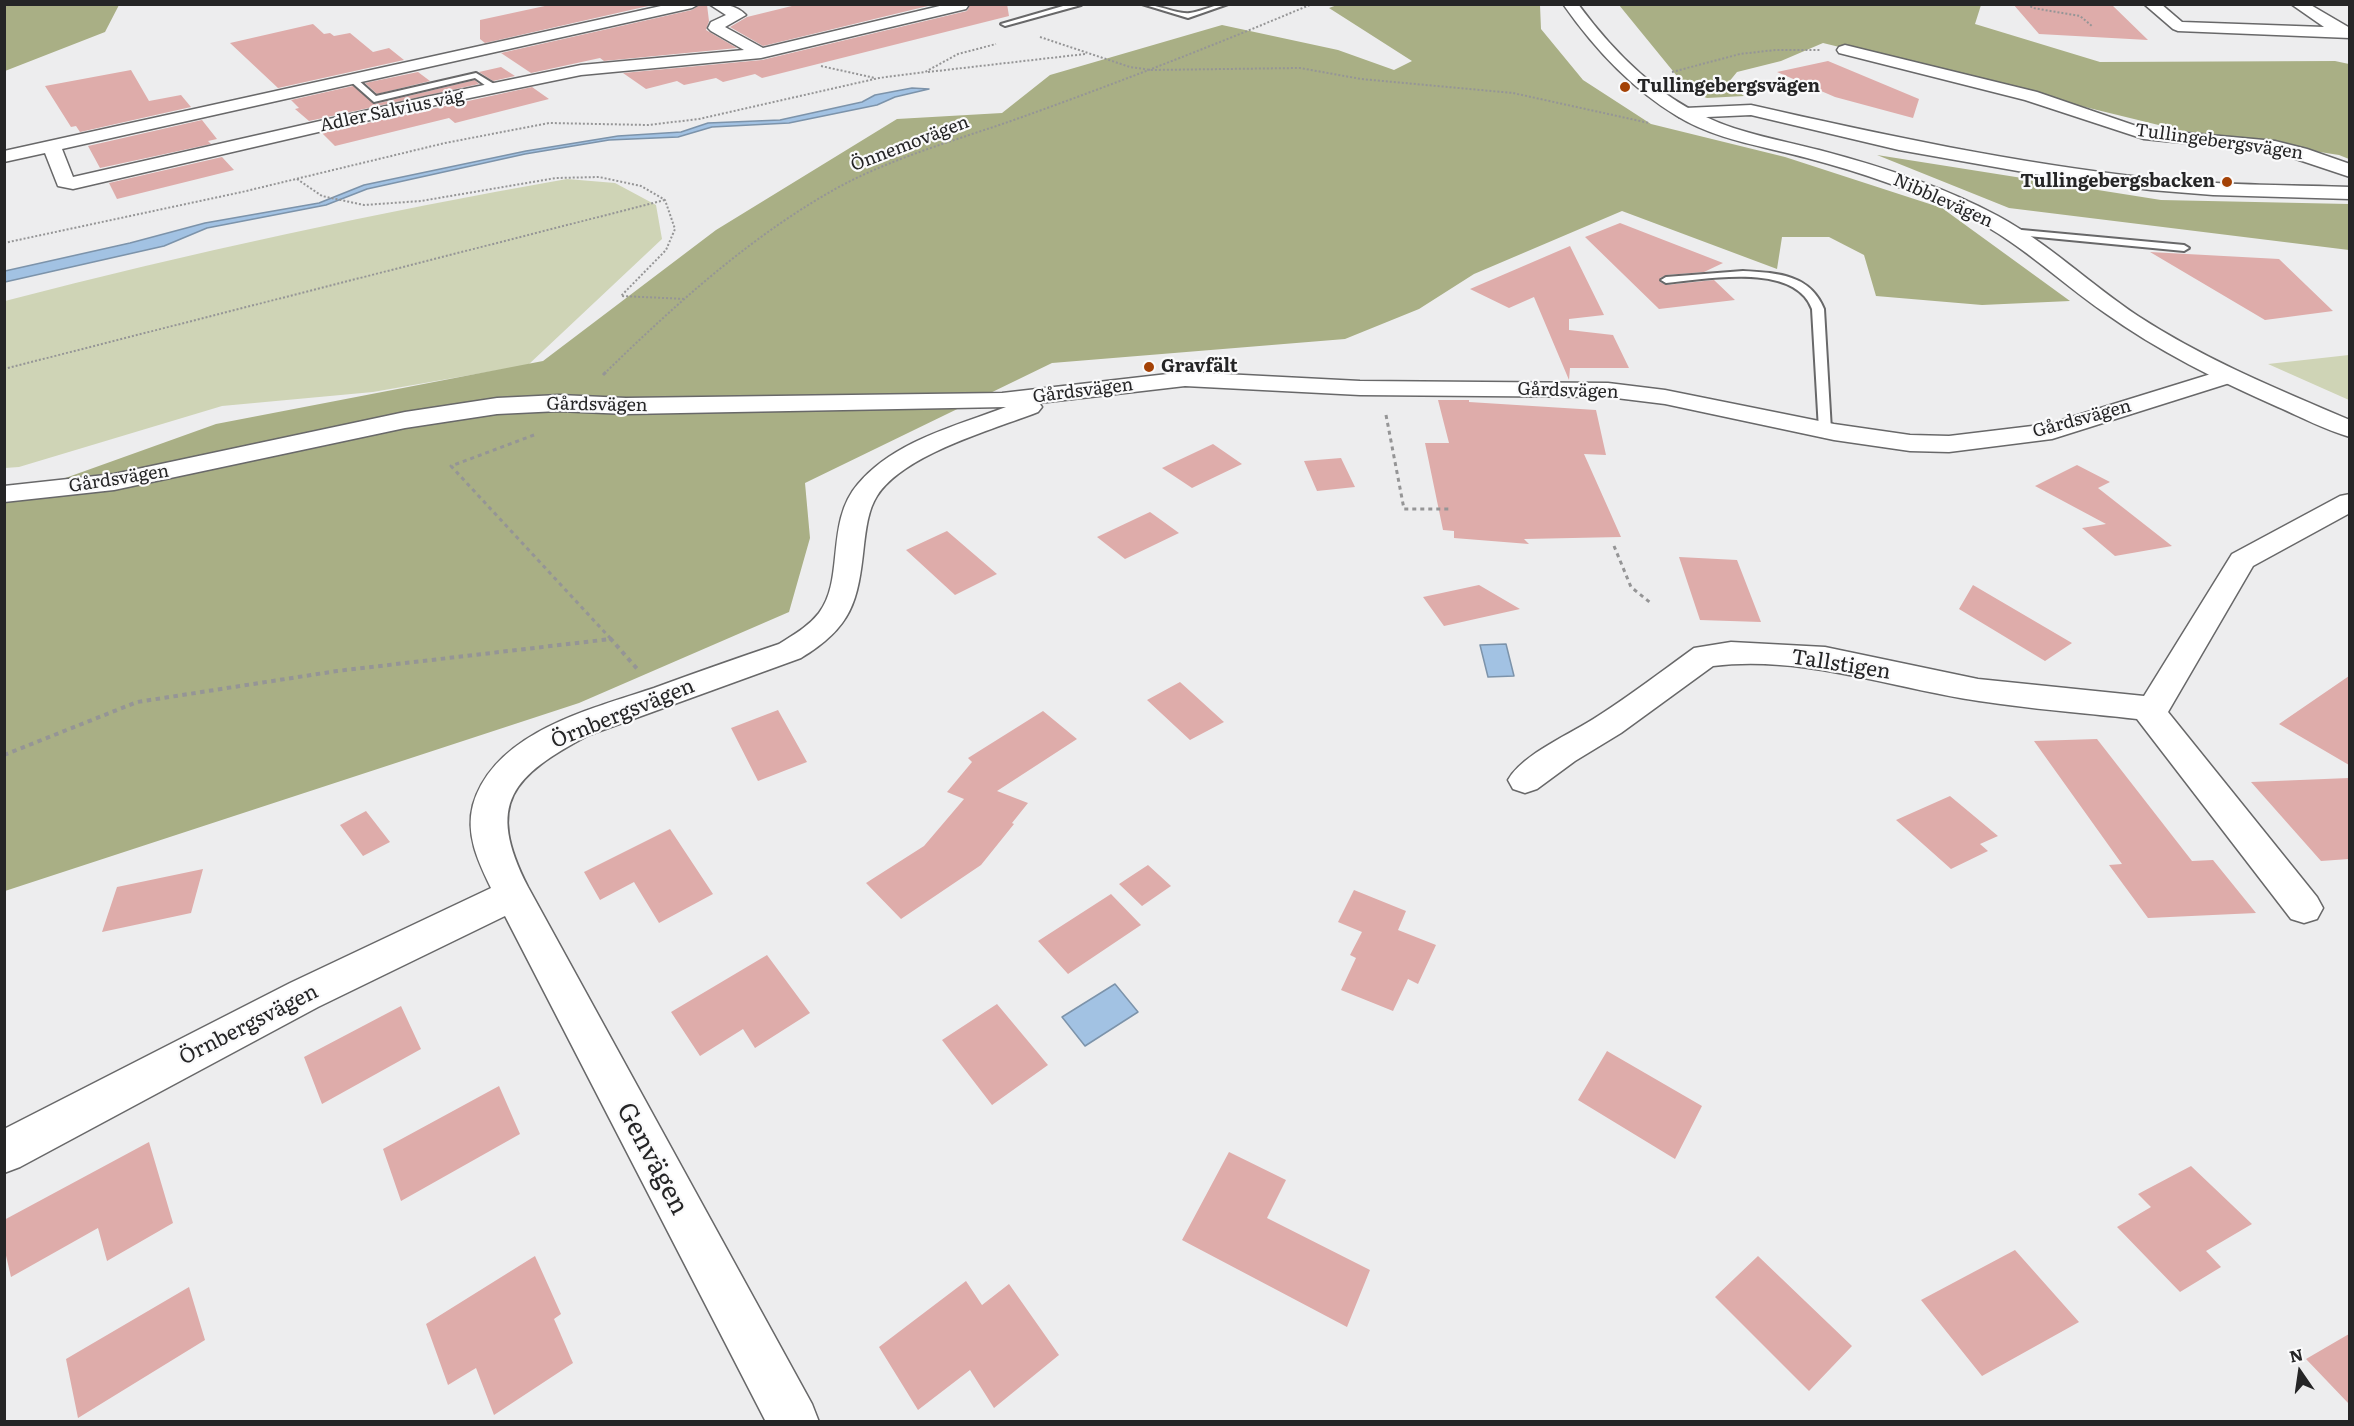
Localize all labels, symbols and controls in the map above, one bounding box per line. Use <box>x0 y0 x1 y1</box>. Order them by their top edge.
place label: Tullingebergsvägen <box>1637 76 1820 98</box>
marker: Tullingebergsvägen <box>1618 80 1632 94</box>
street label: Adler Salvius väg <box>318 85 466 137</box>
street label: Önnemovägen <box>848 112 972 176</box>
street label: Tullingebergsvägen <box>2133 119 2305 165</box>
street label: Nibblevägen <box>1890 169 1996 233</box>
place label: Tullingebergsbacken <box>2020 171 2215 193</box>
marker: Tullingebergsbacken <box>2220 175 2234 189</box>
place label: Gravfält <box>1161 356 1238 378</box>
marker: Gravfält <box>1142 360 1156 374</box>
street label: Gårdsvägen <box>1031 374 1135 408</box>
street label: Gårdsvägen <box>1517 378 1619 404</box>
street label: Gårdsvägen <box>546 393 648 417</box>
street label: Gårdsvägen <box>2030 395 2134 443</box>
street label: Gårdsvägen <box>67 460 171 498</box>
street label: Tallstigen <box>1790 645 1892 685</box>
street label: Örnbergsvägen <box>548 674 698 754</box>
street label: Örnbergsvägen <box>175 979 323 1071</box>
street label: Genvägen <box>609 1098 695 1220</box>
text: N <box>2287 1341 2305 1368</box>
north arrow <box>2270 1342 2330 1402</box>

